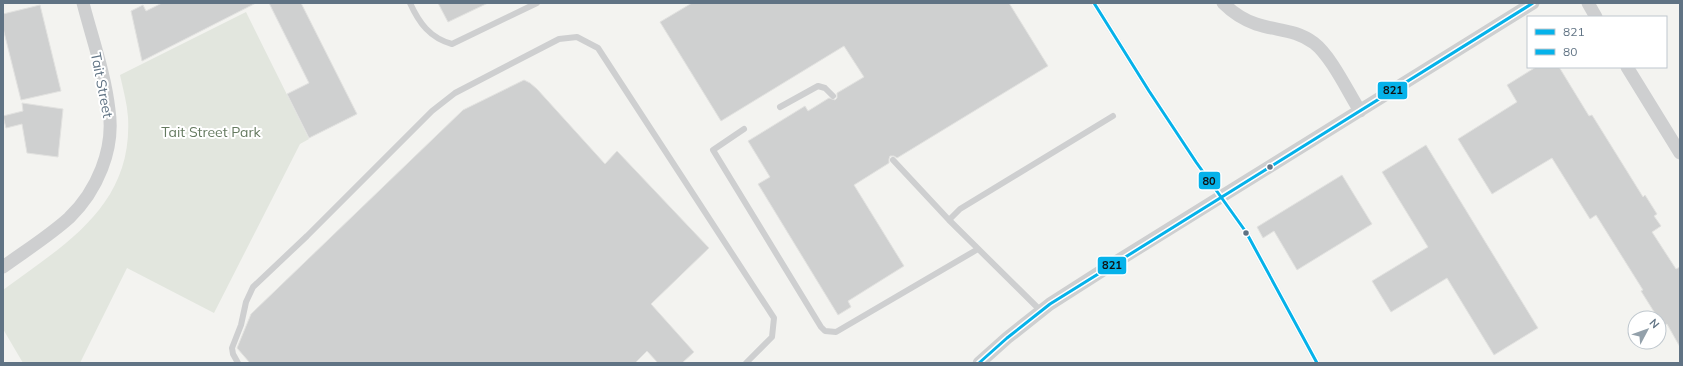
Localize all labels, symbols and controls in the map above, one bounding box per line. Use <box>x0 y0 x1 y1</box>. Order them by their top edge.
legend <box>1527 16 1667 68</box>
text: 821 <box>1563 24 1585 39</box>
text: 80 <box>1563 44 1577 59</box>
street label: Tait Street <box>87 51 117 119</box>
line badge: 821 <box>1377 81 1408 100</box>
text: 821 <box>1383 83 1403 97</box>
park label: Tait Street Park <box>161 123 262 141</box>
unlabelled marker <box>1265 162 1275 172</box>
line badge: 80 <box>1198 171 1221 190</box>
text: 80 <box>1202 174 1216 188</box>
unlabelled marker <box>1241 228 1251 238</box>
line badge: 821 <box>1097 256 1127 275</box>
text: 821 <box>1102 258 1122 272</box>
north arrow <box>1627 310 1667 350</box>
text: N <box>1647 316 1663 331</box>

